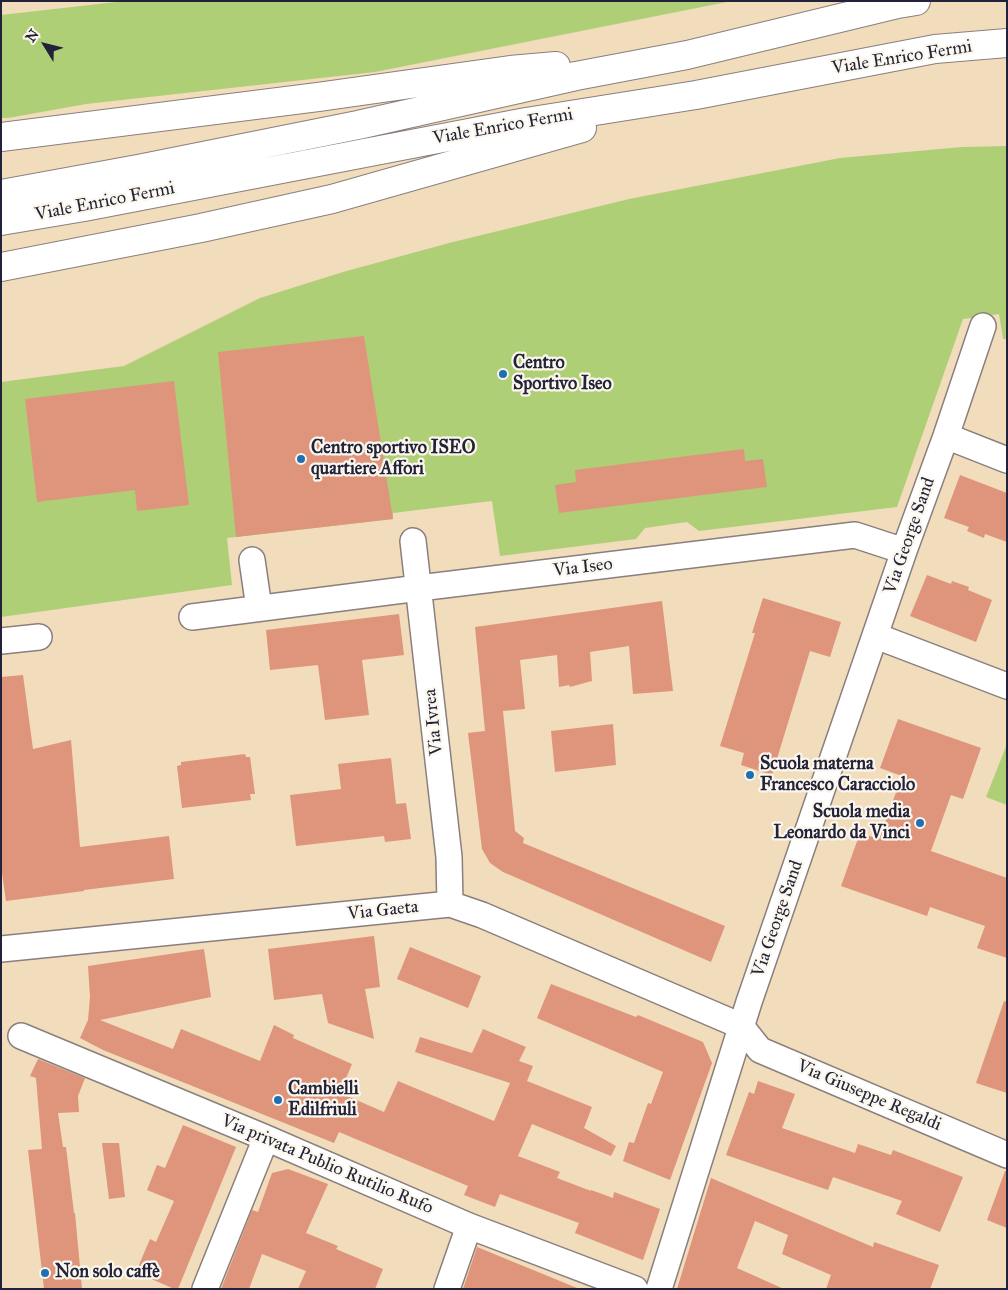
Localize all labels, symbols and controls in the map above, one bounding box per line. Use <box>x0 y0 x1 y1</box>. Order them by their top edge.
north arrow <box>20 20 70 70</box>
text: N <box>22 26 43 46</box>
street label: Viale Enrico Fermi <box>830 36 974 80</box>
street label: Viale Enrico Fermi <box>431 104 575 150</box>
street label: Viale Enrico Fermi <box>33 178 177 226</box>
place label: Centro Sportivo Iseo <box>513 353 612 396</box>
marker: Centro Sportivo Iseo <box>497 368 509 380</box>
place label: Centro sportivo ISEO quartiere Affori <box>311 438 475 480</box>
marker: Centro sportivo ISEO quartiere Affori <box>295 453 307 465</box>
street label: Via George Sand <box>880 475 940 597</box>
street label: Via Iseo <box>552 554 614 582</box>
street label: Via Ivrea <box>420 688 448 756</box>
place label: Scuola materna Francesco Caracciolo <box>760 754 915 796</box>
marker: Scuola materna Francesco Caracciolo <box>744 769 756 781</box>
place label: Scuola media Leonardo da Vinci <box>774 802 910 844</box>
marker: Scuola media Leonardo da Vinci <box>914 817 926 829</box>
street label: Via George Sand <box>748 858 808 980</box>
street label: Via Gaeta <box>346 897 420 925</box>
street label: Via Giuseppe Regaldi <box>794 1056 944 1136</box>
place label: Cambielli Edilfriuli <box>288 1079 359 1122</box>
marker: Cambielli Edilfriuli <box>272 1094 284 1106</box>
street label: Via privata Publio Rutilio Rufo <box>218 1110 436 1220</box>
place label: Non solo caffè <box>55 1262 160 1284</box>
marker: Non solo caffè <box>39 1267 51 1279</box>

